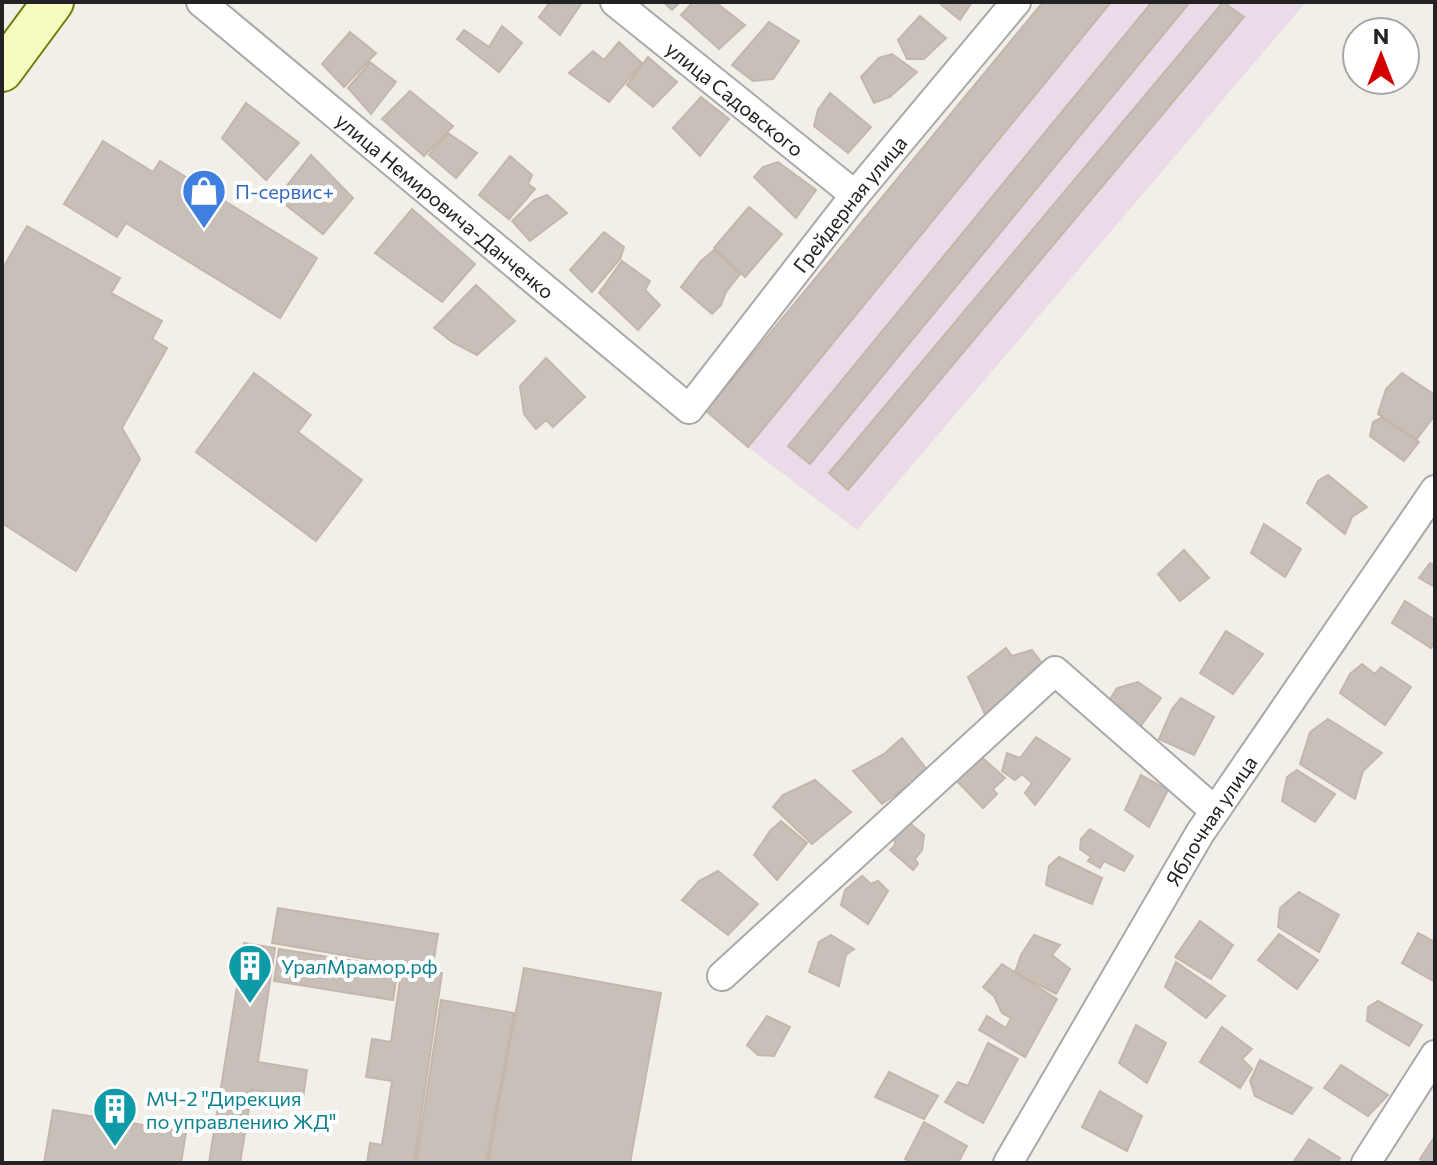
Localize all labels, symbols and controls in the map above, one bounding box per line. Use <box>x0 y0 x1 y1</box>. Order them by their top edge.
north arrow <box>1341 16 1421 96</box>
text: N <box>1373 22 1389 49</box>
street label: улица Садовского <box>661 36 809 161</box>
street label: улица Немировича-Данченко <box>331 108 559 304</box>
street label: Грейдерная улица <box>788 131 912 277</box>
shop icon: П-сервис+ <box>180 167 228 230</box>
place label: П-сервис+ <box>235 179 334 203</box>
street label: Яблочная улица <box>1160 751 1262 890</box>
building icon: УралМрамор.рф <box>226 942 274 1005</box>
place label: УралМрамор.рф <box>281 954 438 978</box>
building icon: МЧ-2 "Дирекция по управлению ЖД" <box>91 1085 139 1148</box>
place label: МЧ-2 "Дирекция по управлению ЖД" <box>146 1086 336 1133</box>

